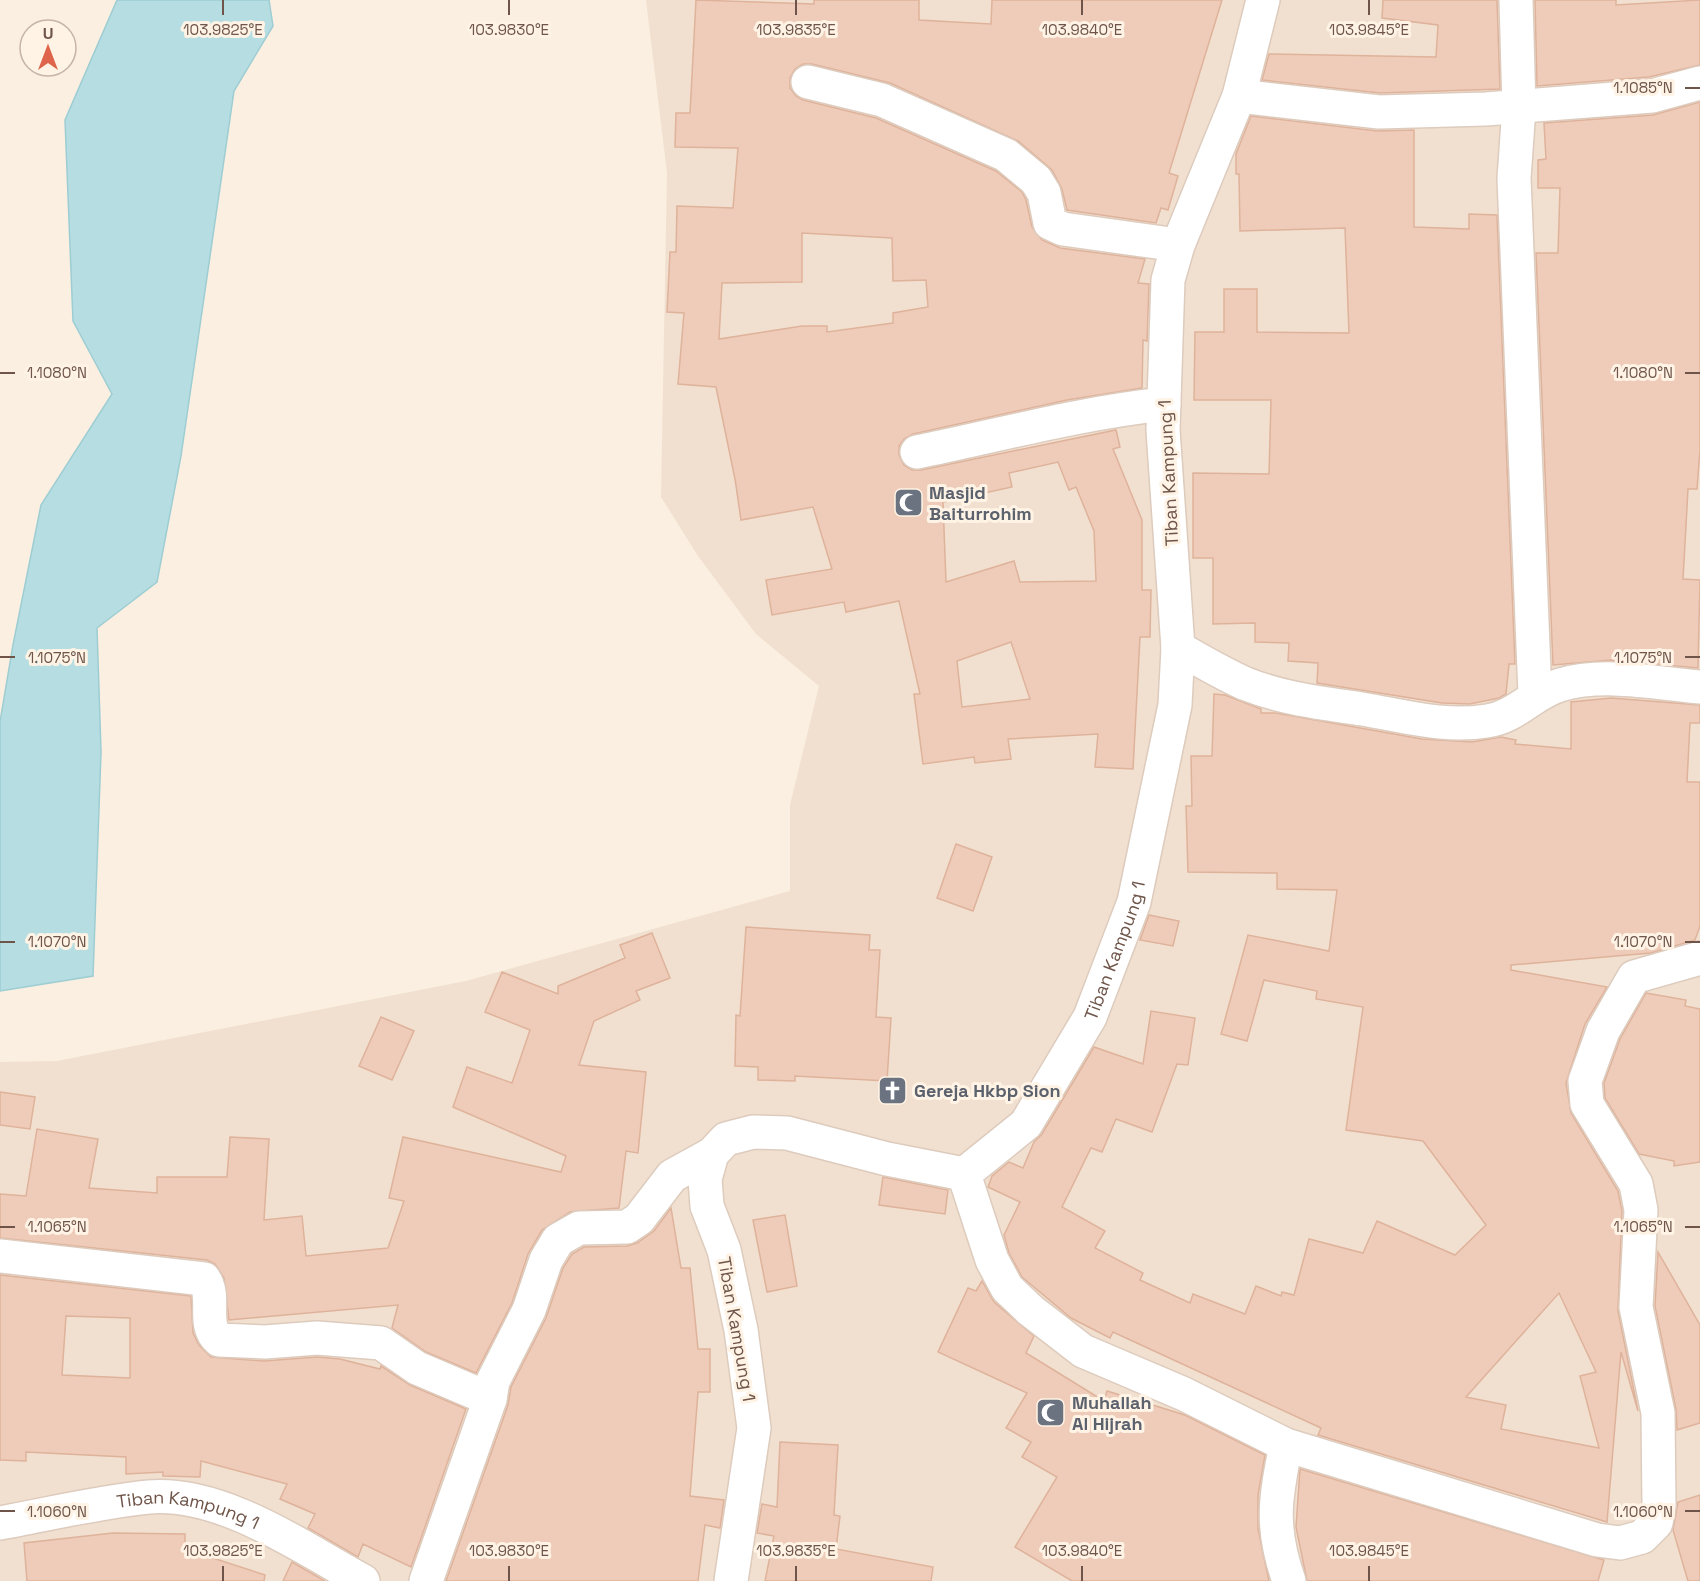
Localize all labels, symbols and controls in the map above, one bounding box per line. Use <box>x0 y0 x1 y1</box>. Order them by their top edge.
north arrow <box>18 18 78 78</box>
text: 103.9825°E <box>183 20 263 39</box>
text: 103.9830°E <box>469 20 549 39</box>
text: 103.9835°E <box>756 20 836 39</box>
text: 103.9840°E <box>1042 20 1122 39</box>
text: 103.9845°E <box>1329 20 1409 39</box>
text: U <box>43 23 53 44</box>
text: 1.1085°N <box>1613 78 1673 97</box>
text: 1.1080°N <box>27 363 87 382</box>
text: 1.1080°N <box>1613 363 1673 382</box>
street label: Tiban Kampung 1 <box>1153 399 1183 547</box>
place label: Masjid Baiturrohim <box>929 481 1032 525</box>
mosque icon: Masjid Baiturrohim <box>892 486 924 518</box>
text: 1.1075°N <box>28 648 86 667</box>
text: 1.1075°N <box>1614 648 1672 667</box>
street label: Tiban Kampung 1 <box>1078 879 1150 1023</box>
text: 1.1070°N <box>28 932 86 951</box>
text: 1.1070°N <box>1614 932 1672 951</box>
church icon: Gereja Hkbp Sion <box>877 1074 909 1106</box>
place label: Gereja Hkbp Sion <box>914 1079 1061 1102</box>
text: 1.1065°N <box>27 1217 87 1236</box>
text: 1.1065°N <box>1613 1217 1673 1236</box>
street label: Tiban Kampung 1 <box>713 1255 761 1403</box>
place label: Muhallah Al Hijrah <box>1072 1391 1152 1435</box>
mosque icon: Muhallah Al Hijrah <box>1035 1396 1067 1428</box>
street label: Tiban Kampung 1 <box>115 1485 263 1534</box>
text: 1.1060°N <box>27 1502 87 1521</box>
text: 1.1060°N <box>1613 1502 1673 1521</box>
text: 103.9825°E <box>183 1541 263 1560</box>
text: 103.9830°E <box>469 1541 549 1560</box>
text: 103.9835°E <box>756 1541 836 1560</box>
text: 103.9840°E <box>1042 1541 1122 1560</box>
text: 103.9845°E <box>1329 1541 1409 1560</box>

